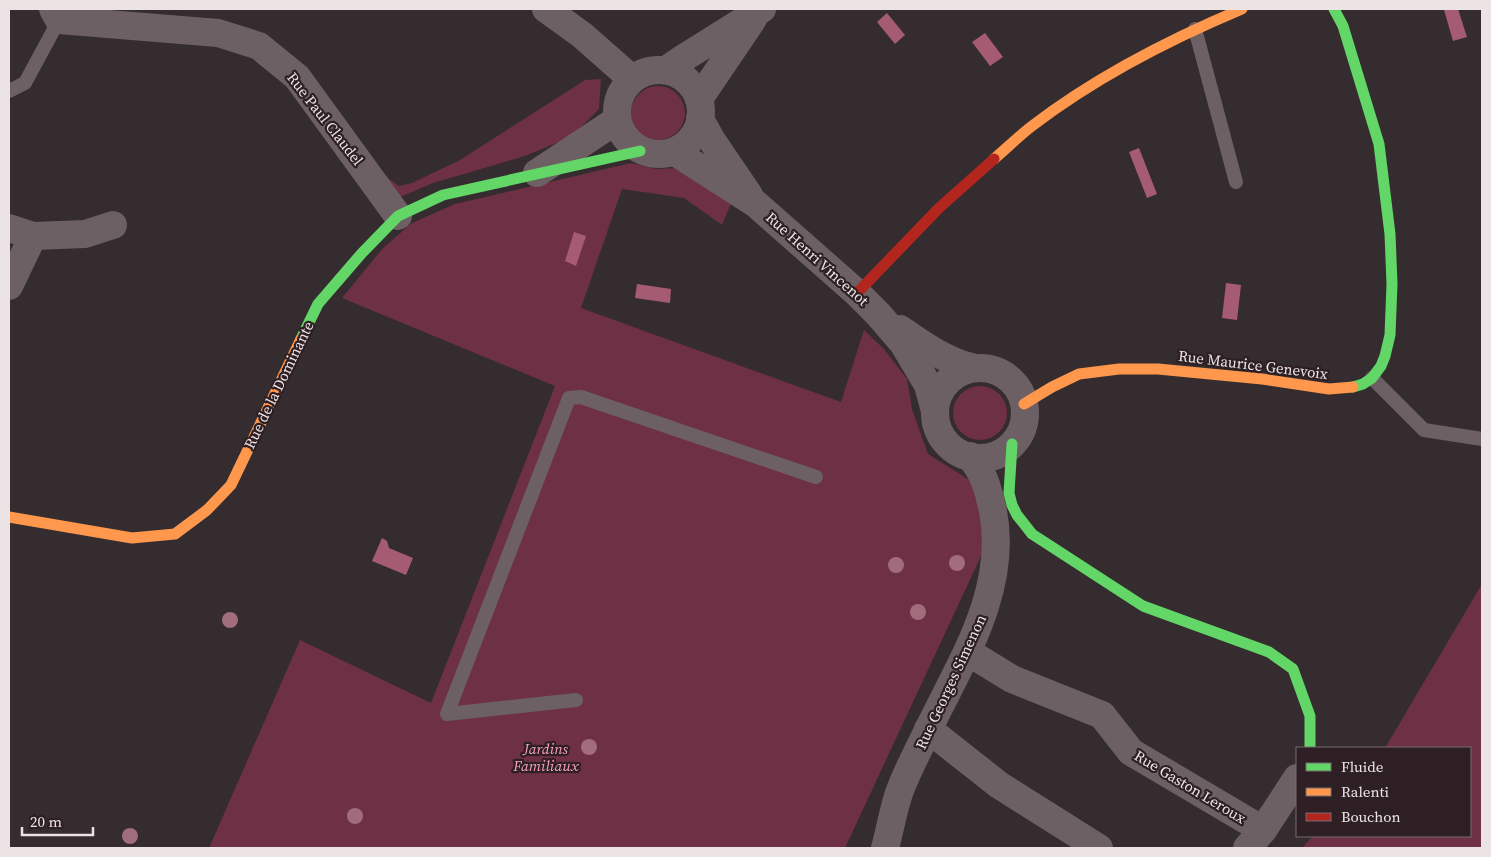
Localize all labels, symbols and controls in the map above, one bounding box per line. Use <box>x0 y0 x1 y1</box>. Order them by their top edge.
street label: Rue Paul Claudel <box>282 68 369 170</box>
street label: Rue Henri Vincenot <box>761 207 873 311</box>
street label: Rue de la Dominante <box>239 317 319 452</box>
street label: Rue Maurice Genevoix <box>1177 345 1329 384</box>
street label: Rue Georges Simenon <box>910 611 991 753</box>
park label: Jardins Familiaux <box>512 738 580 776</box>
street label: Rue Gaston Leroux <box>1130 745 1250 828</box>
legend <box>1296 747 1471 837</box>
text: Fluide <box>1341 756 1384 777</box>
text: Ralenti <box>1341 781 1389 802</box>
scale bar <box>22 804 94 836</box>
text: Bouchon <box>1341 806 1401 827</box>
text: 20 m <box>30 811 62 832</box>

